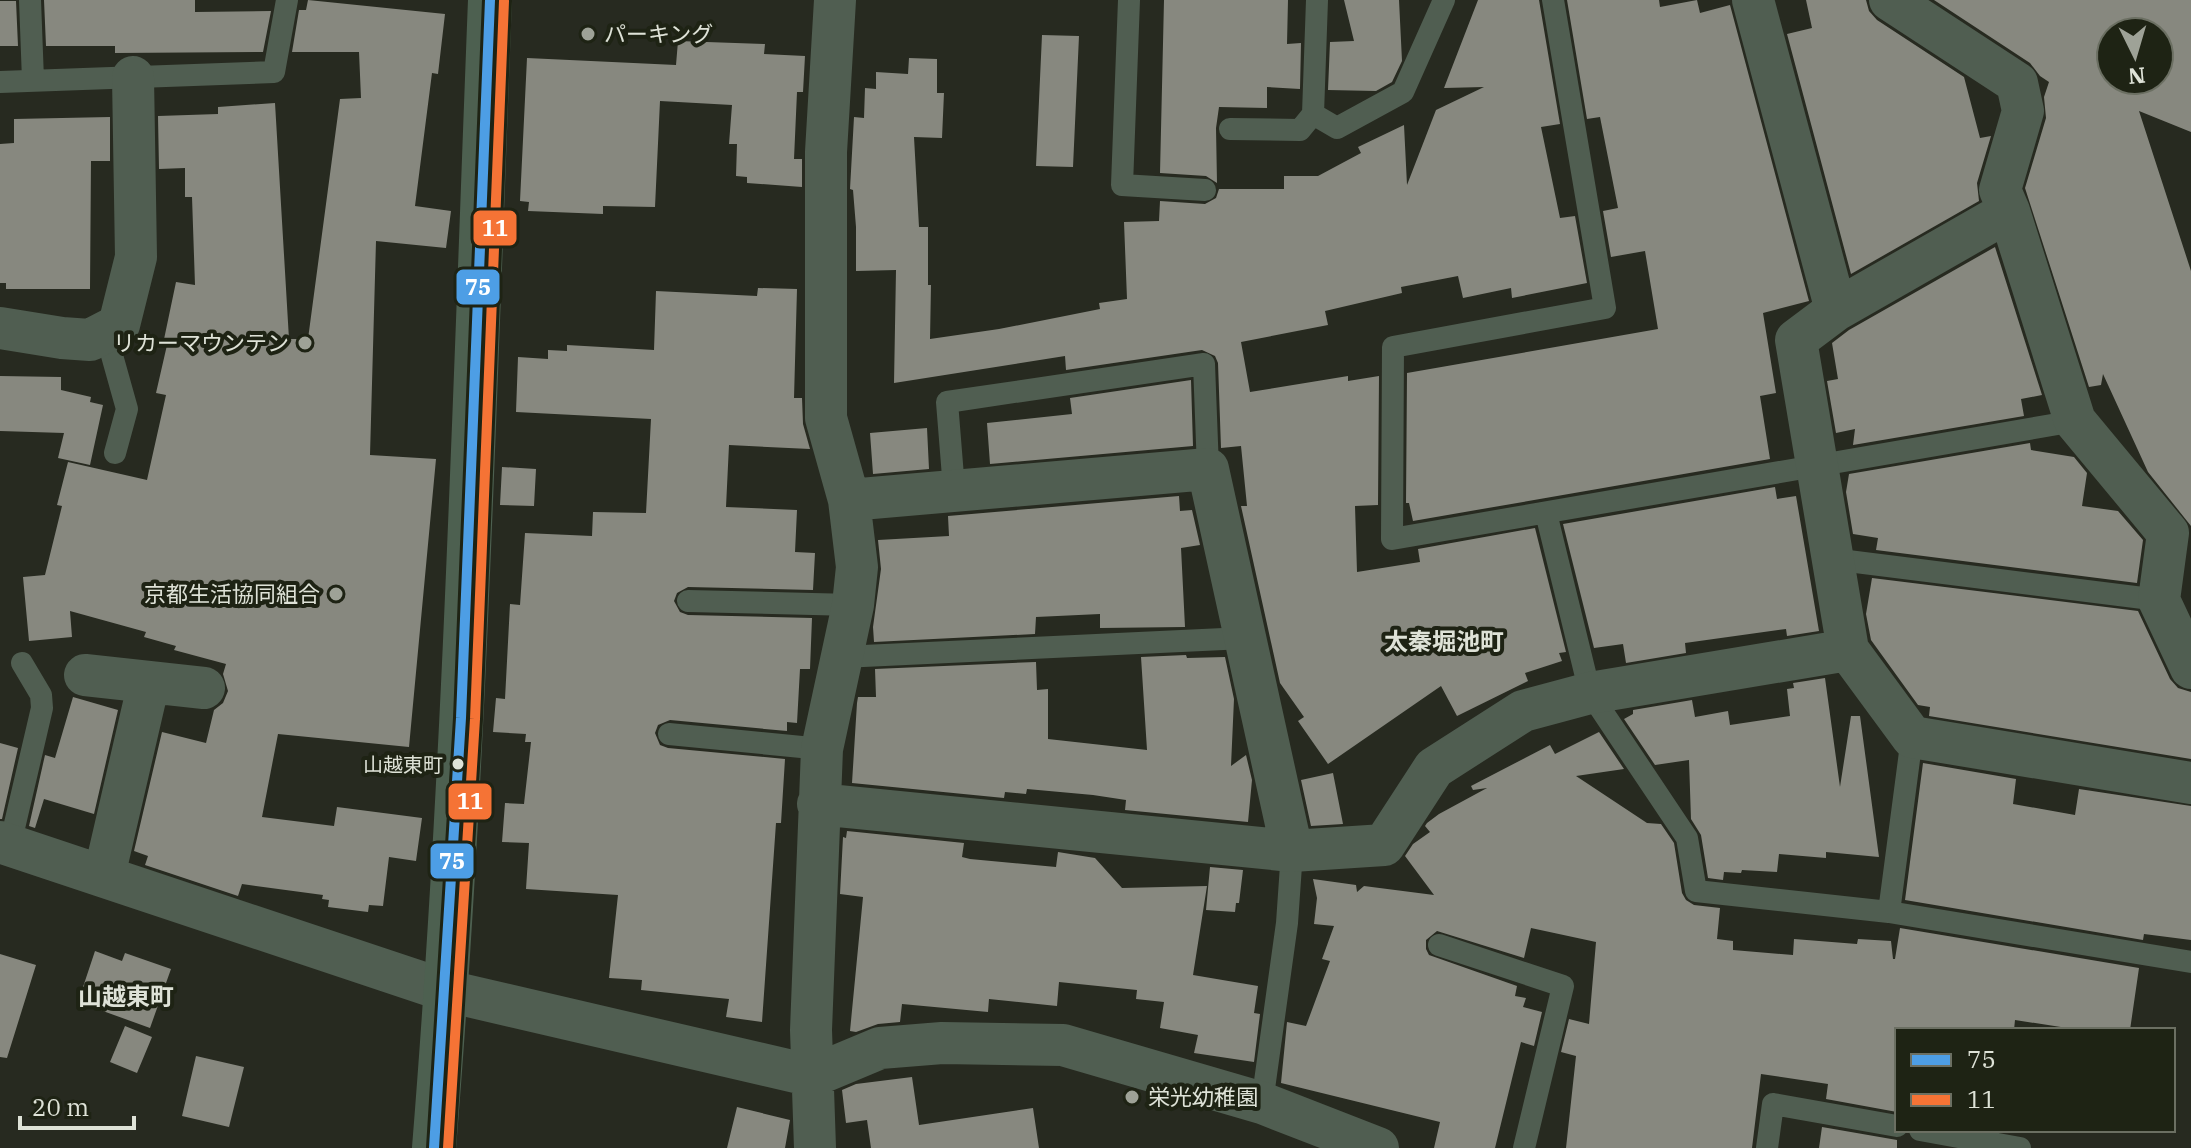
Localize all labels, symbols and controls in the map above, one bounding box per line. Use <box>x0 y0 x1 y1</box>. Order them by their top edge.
north arrow <box>2095 16 2175 96</box>
place label: パーキング <box>604 19 713 48</box>
marker: パーキング <box>579 25 597 43</box>
text: N <box>2127 61 2147 92</box>
line badge: 11 <box>472 209 518 247</box>
text: 11 <box>482 213 508 242</box>
line badge: 75 <box>455 268 501 306</box>
text: 75 <box>465 272 491 301</box>
place label: リカーマウンテン <box>113 328 289 357</box>
marker: リカーマウンテン <box>296 334 314 352</box>
place label: 京都生活協同組合 <box>144 579 320 608</box>
marker: 京都生活協同組合 <box>327 585 345 603</box>
district label: 太秦堀池町 <box>1384 625 1504 657</box>
place label: 山越東町 <box>363 751 443 778</box>
marker: 山越東町 <box>450 756 466 772</box>
line badge: 11 <box>447 782 493 821</box>
text: 11 <box>457 786 483 815</box>
line badge: 75 <box>429 842 475 880</box>
text: 75 <box>439 846 465 875</box>
district label: 山越東町 <box>78 980 174 1012</box>
legend <box>1895 1028 2175 1132</box>
text: 75 <box>1967 1043 1996 1075</box>
scale bar <box>20 1080 134 1130</box>
place label: 栄光幼稚園 <box>1148 1082 1258 1111</box>
text: 11 <box>1967 1083 1996 1115</box>
marker: 栄光幼稚園 <box>1123 1088 1141 1106</box>
text: 20 m <box>32 1091 89 1123</box>

